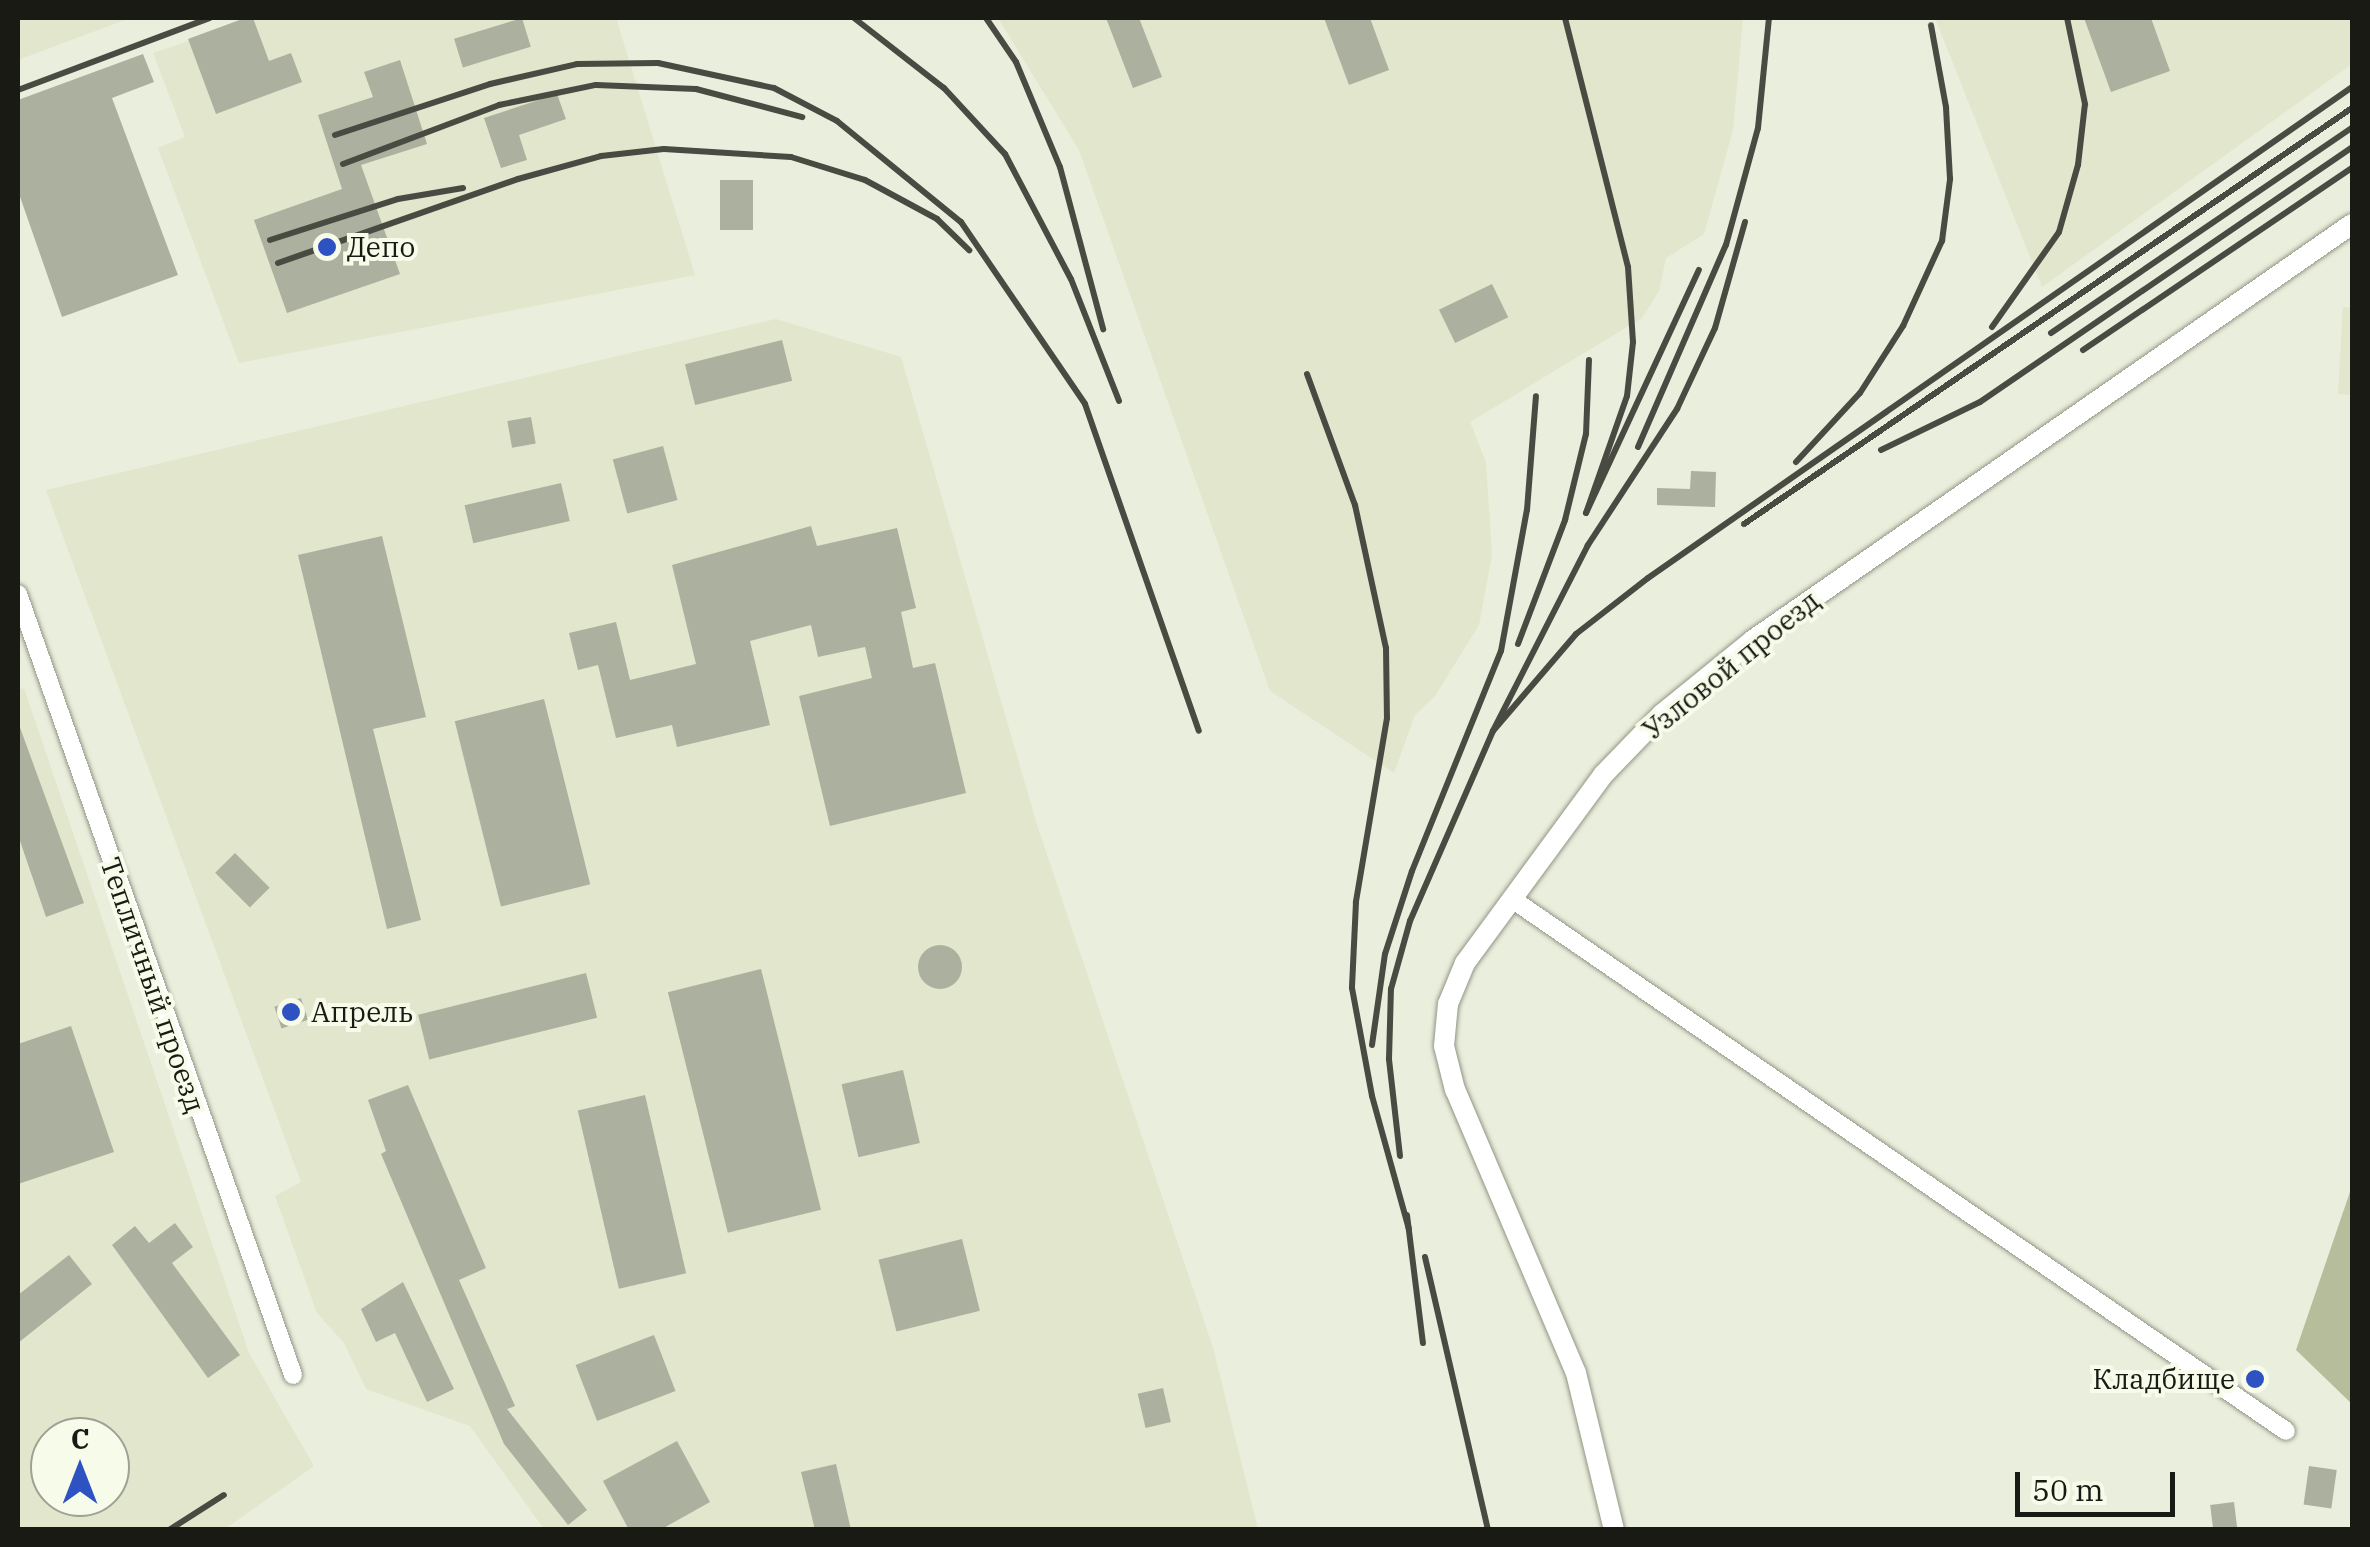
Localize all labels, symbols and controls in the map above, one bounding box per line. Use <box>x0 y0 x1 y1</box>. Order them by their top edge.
place label: Депо <box>347 230 415 264</box>
marker: Депо <box>316 236 338 258</box>
street label: Узловой проезд <box>1636 583 1826 747</box>
street label: Тепличный проезд <box>94 853 212 1117</box>
place label: Апрель <box>311 995 413 1029</box>
marker: Апрель <box>280 1001 302 1023</box>
place label: Кладбище <box>2093 1362 2235 1396</box>
marker: Кладбище <box>2244 1368 2266 1390</box>
north arrow <box>30 1417 130 1517</box>
text: С <box>71 1420 89 1457</box>
scale bar <box>2020 1452 2180 1514</box>
text: 50 m <box>2032 1470 2104 1509</box>

